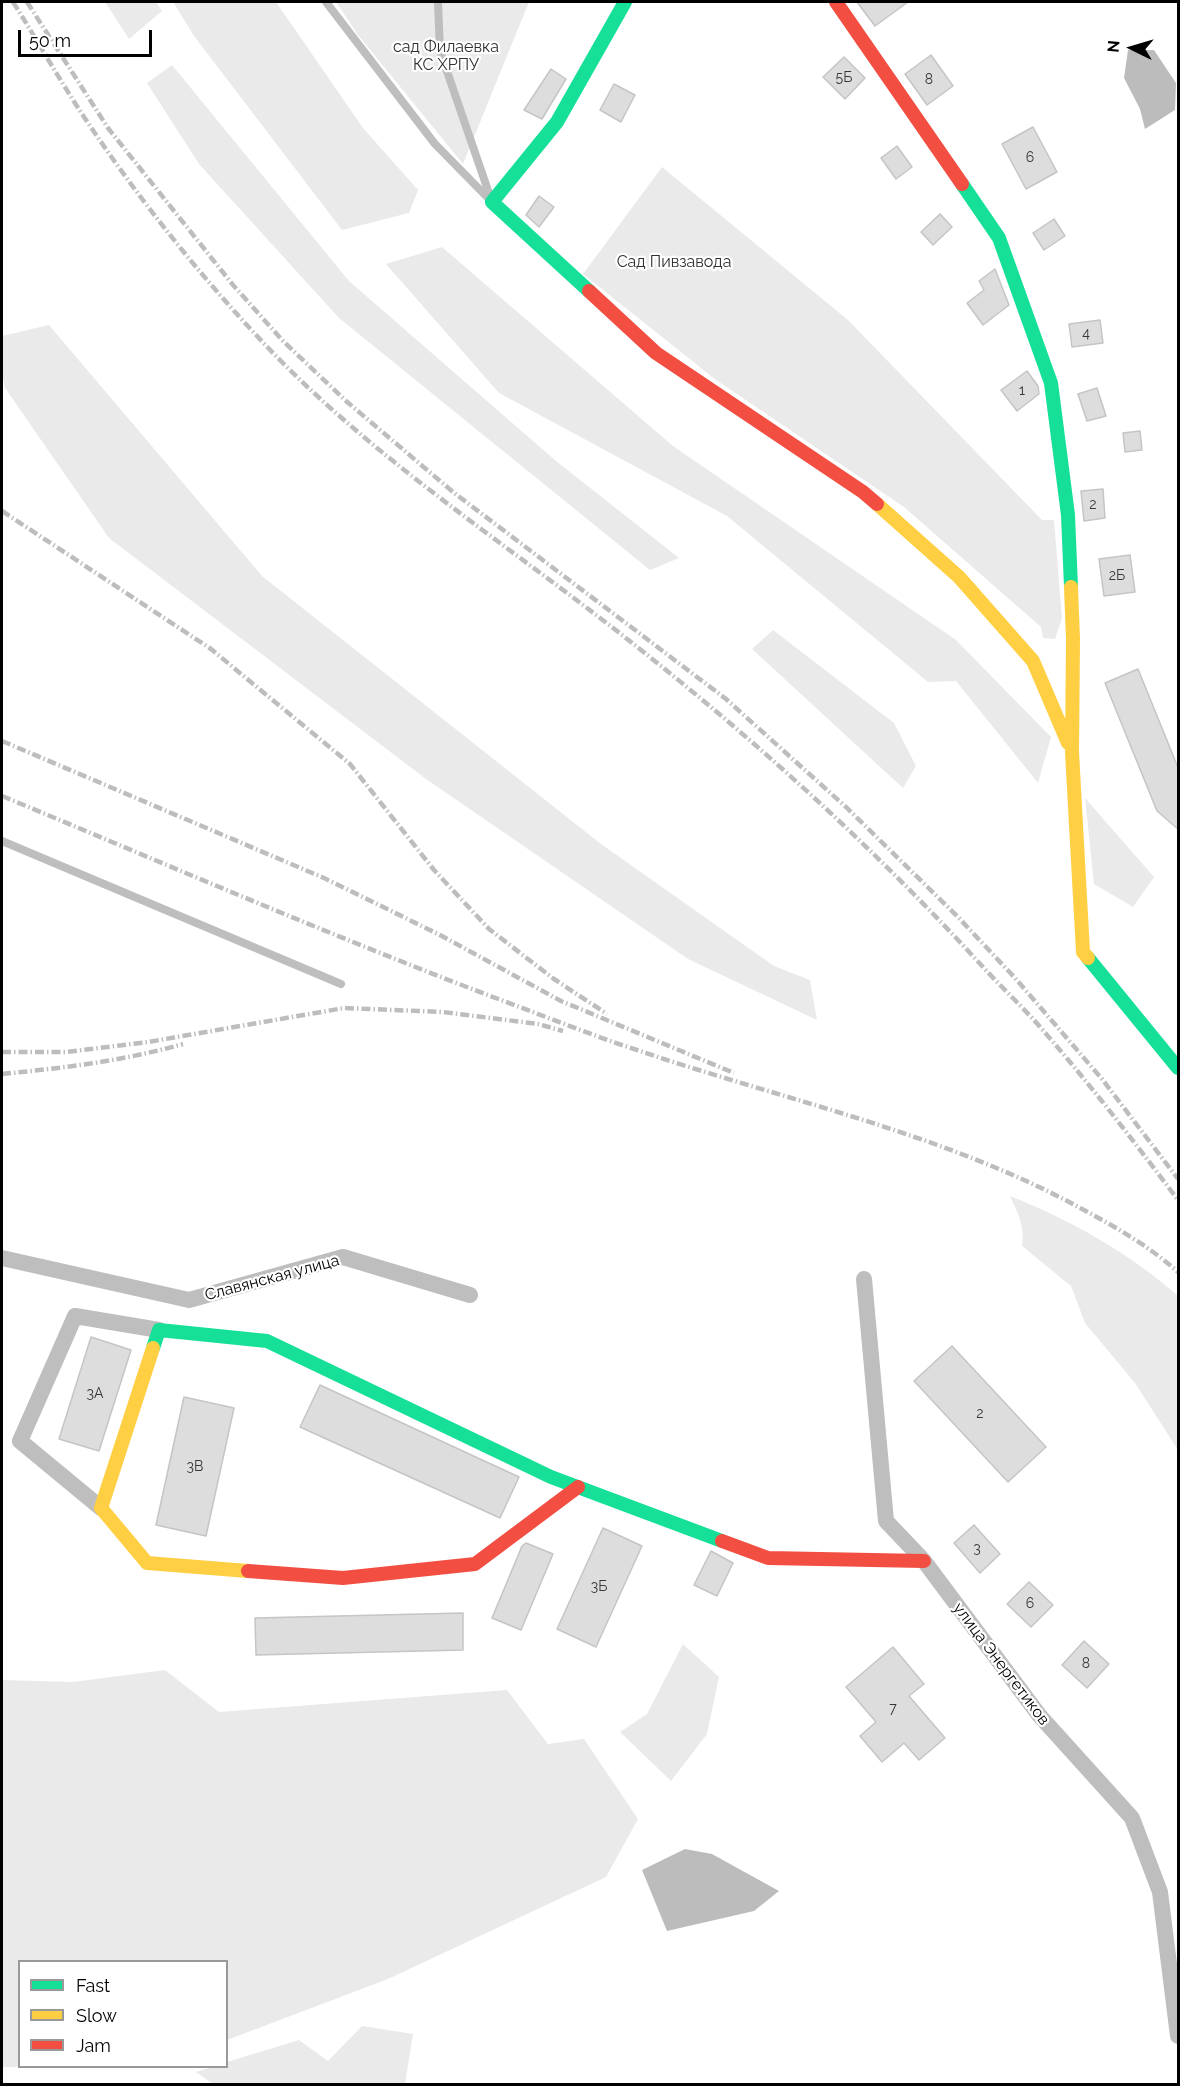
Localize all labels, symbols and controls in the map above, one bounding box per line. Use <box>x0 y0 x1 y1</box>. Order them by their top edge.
scale bar <box>21 18 154 56</box>
north arrow <box>1102 18 1162 78</box>
text: 50 m <box>29 30 71 51</box>
park label: сад Филаевка КС ХРПУ <box>393 37 499 75</box>
text: N <box>1104 39 1124 53</box>
house number: 5Б <box>836 70 852 86</box>
house number: 8 <box>925 72 933 88</box>
house number: 6 <box>1026 150 1034 166</box>
park label: Сад Пивзавода <box>617 252 731 272</box>
house number: 4 <box>1082 326 1090 342</box>
house number: 1 <box>1019 383 1025 399</box>
house number: 2 <box>1089 497 1097 513</box>
house number: 2Б <box>1109 568 1125 584</box>
street label: Славянская улица <box>203 1251 341 1305</box>
house number: 3А <box>87 1386 103 1402</box>
house number: 2 <box>976 1406 984 1422</box>
house number: 3В <box>187 1459 203 1475</box>
house number: 3 <box>973 1541 981 1557</box>
house number: 3Б <box>591 1579 607 1595</box>
house number: 6 <box>1026 1596 1034 1612</box>
street label: улица Энергетиков <box>949 1599 1053 1729</box>
house number: 8 <box>1082 1656 1090 1672</box>
house number: 7 <box>889 1701 897 1717</box>
legend <box>18 1960 228 2068</box>
text: Fast <box>76 1975 110 1996</box>
text: Slow <box>76 2005 117 2026</box>
text: Jam <box>76 2035 111 2056</box>

